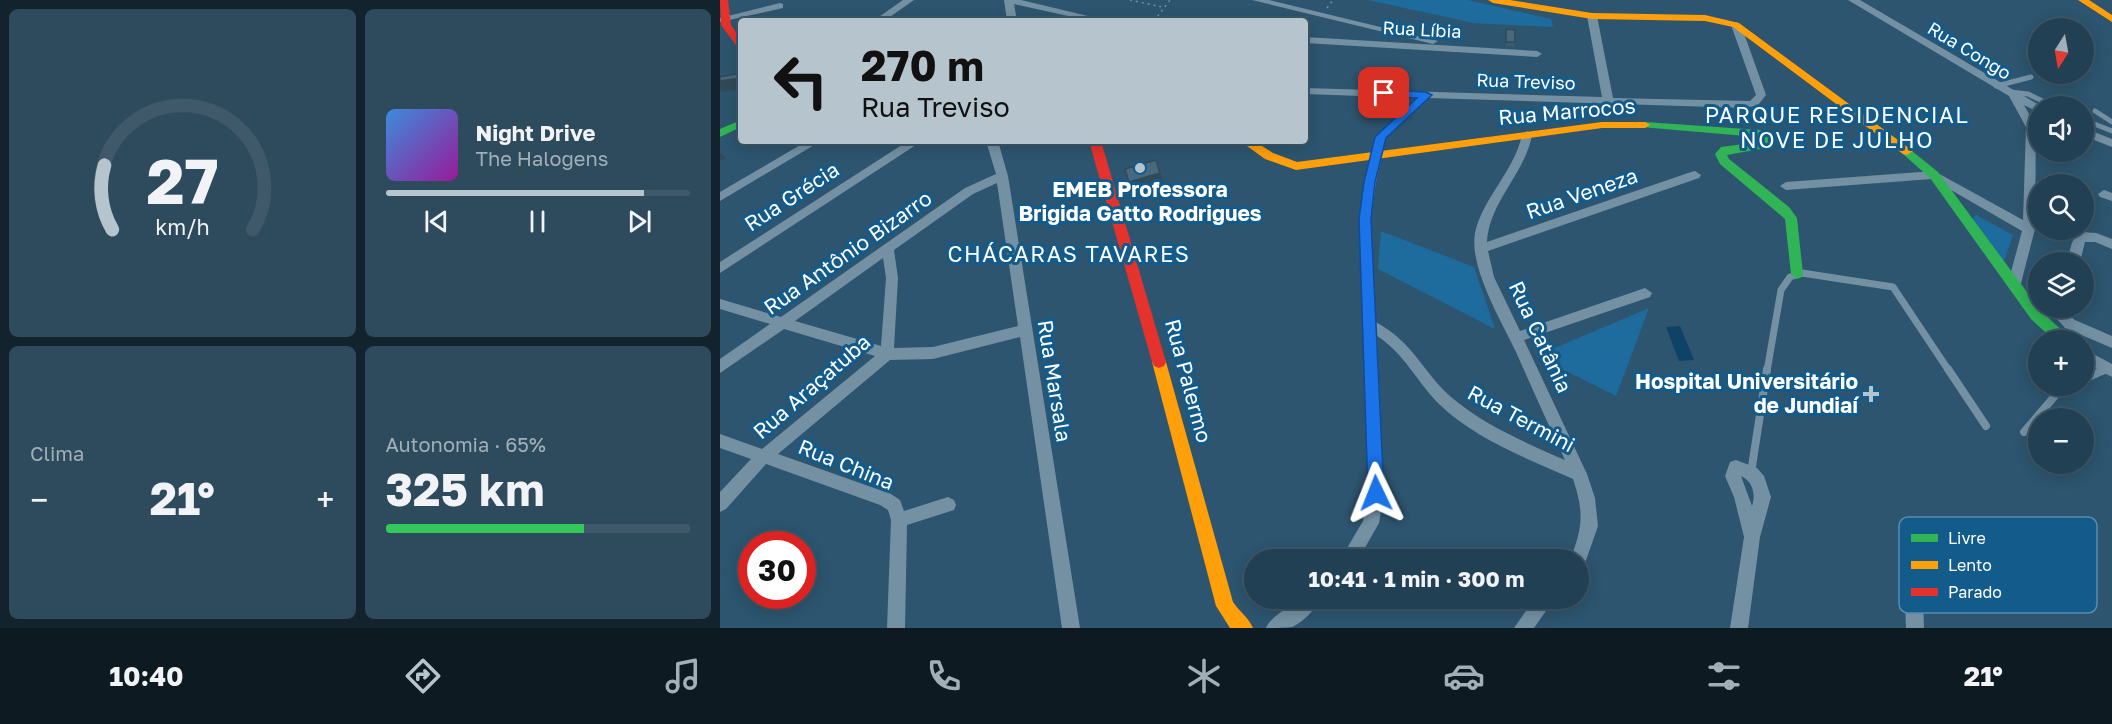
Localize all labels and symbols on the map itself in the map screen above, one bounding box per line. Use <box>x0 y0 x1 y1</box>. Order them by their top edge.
street label: Rua Líbia <box>1382 16 1462 42</box>
street label: Rua Congo <box>1924 17 2015 84</box>
north arrow <box>2028 18 2094 84</box>
pin <box>1358 67 1409 118</box>
street label: Rua Treviso <box>1476 68 1576 94</box>
street label: Rua Marrocos <box>1497 92 1637 130</box>
district label: PARQUE RESIDENCIAL NOVE DE JULHO <box>1705 101 1969 153</box>
street label: Rua Grécia <box>739 156 844 236</box>
marker: EMEB Professora Brigida Gatto Rodrigues <box>1133 161 1147 175</box>
street label: Rua Veneza <box>1522 162 1641 224</box>
place label: EMEB Professora Brigida Gatto Rodrigues <box>1018 176 1262 226</box>
street label: Rua Antônio Bizarro <box>759 184 936 320</box>
district label: CHÁCARAS TAVARES <box>948 240 1190 267</box>
street label: Rua Catânia <box>1504 277 1578 397</box>
street label: Rua Palermo <box>1160 316 1218 446</box>
street label: Rua Marsala <box>1032 318 1077 444</box>
street label: Rua Araçatuba <box>747 328 875 444</box>
place label: Hospital Universitário de Jundiaí <box>1635 368 1860 418</box>
street label: Rua Termini <box>1463 379 1580 457</box>
marker: Hospital Universitário de Jundiaí <box>1862 385 1880 403</box>
street label: Rua China <box>795 433 898 495</box>
position arrow <box>1344 461 1408 525</box>
legend <box>1899 517 2097 613</box>
text: Livre <box>1948 528 1986 548</box>
speed limit sign: 30 <box>738 531 816 609</box>
text: Lento <box>1948 555 1992 575</box>
text: Parado <box>1948 582 2002 602</box>

